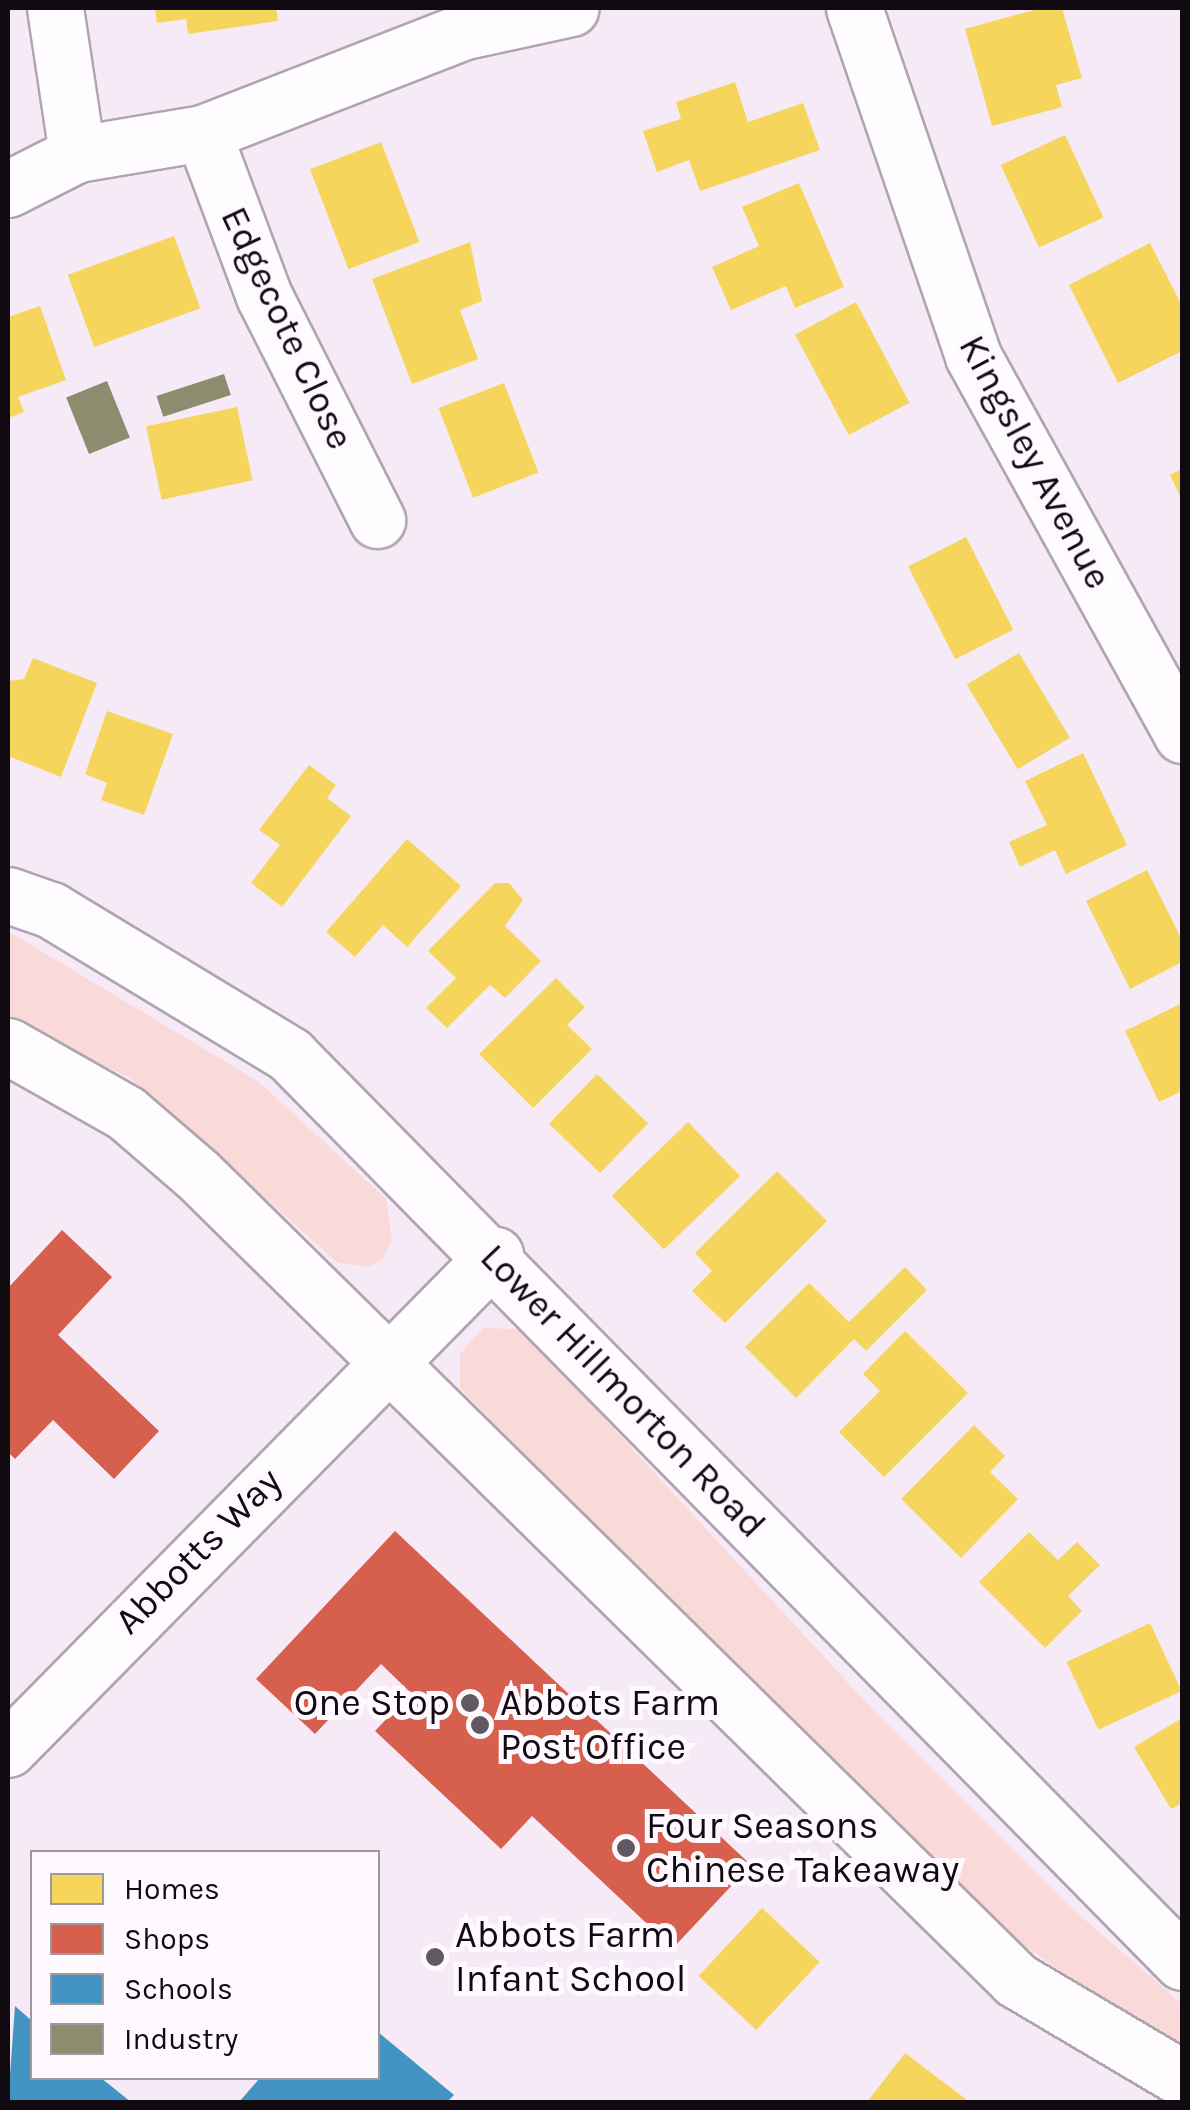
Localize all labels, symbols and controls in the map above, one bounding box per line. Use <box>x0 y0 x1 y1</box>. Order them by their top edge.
street label: Edgecote Close <box>211 200 363 456</box>
street label: Kingsley Avenue <box>949 327 1121 597</box>
street label: Lower Hillmorton Road <box>471 1235 775 1547</box>
street label: Abbotts Way <box>105 1458 291 1644</box>
place label: One Stop <box>294 1680 450 1726</box>
place label: Abbots Farm Post Office <box>500 1680 720 1770</box>
marker: One Stop <box>459 1692 481 1714</box>
marker: Abbots Farm Post Office <box>469 1714 491 1736</box>
place label: Four Seasons Chinese Takeaway <box>646 1803 959 1892</box>
marker: Four Seasons Chinese Takeaway <box>615 1837 637 1859</box>
legend <box>30 1850 380 2080</box>
text: Homes <box>124 1871 220 1907</box>
place label: Abbots Farm Infant School <box>455 1912 686 2002</box>
text: Shops <box>124 1921 210 1957</box>
marker: Abbots Farm Infant School <box>424 1946 446 1968</box>
text: Schools <box>124 1971 233 2007</box>
text: Industry <box>124 2021 238 2057</box>

